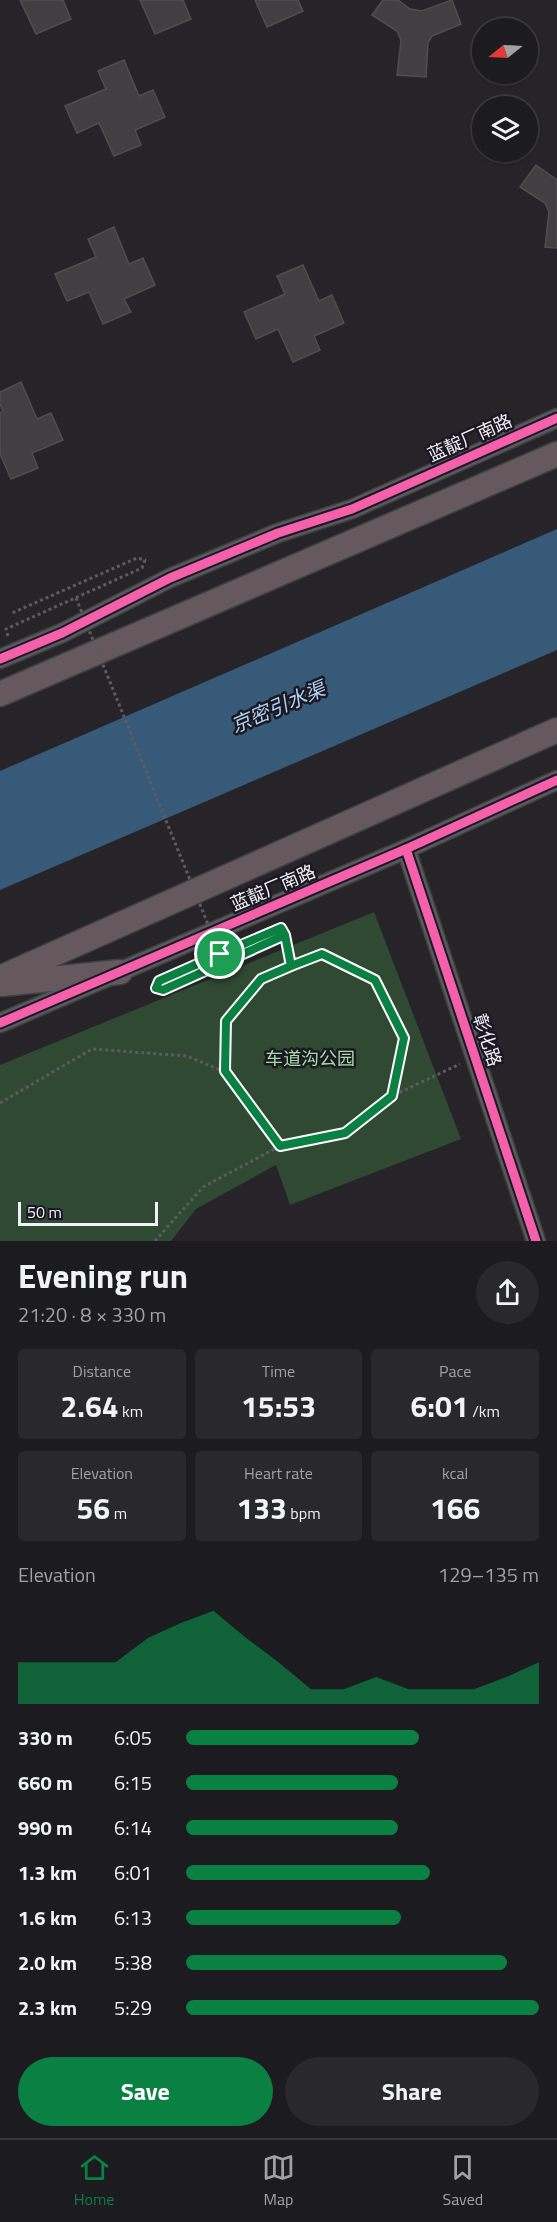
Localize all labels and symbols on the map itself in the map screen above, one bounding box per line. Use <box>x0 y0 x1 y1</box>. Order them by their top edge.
north arrow <box>472 18 538 84</box>
street label: 蓝靛厂南路 <box>423 407 516 468</box>
water label: 京密引水渠 <box>226 672 333 740</box>
street label: 蓝靛厂南路 <box>226 858 320 918</box>
pin <box>194 928 245 979</box>
street label: 彰化路 <box>466 1010 509 1070</box>
park label: 车道沟公园 <box>265 1045 355 1072</box>
scale bar <box>18 1199 158 1226</box>

